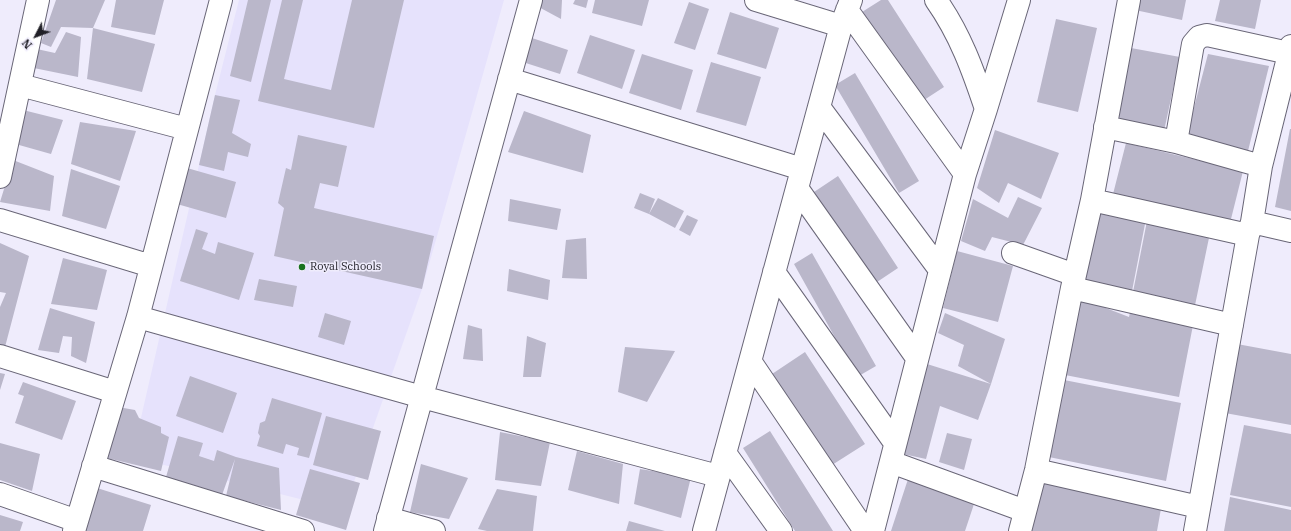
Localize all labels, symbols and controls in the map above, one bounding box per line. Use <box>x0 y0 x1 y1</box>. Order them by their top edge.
north arrow <box>16 16 56 56</box>
text: N <box>19 36 35 52</box>
place label: Royal Schools <box>310 260 381 274</box>
marker: Royal Schools <box>297 262 307 272</box>

